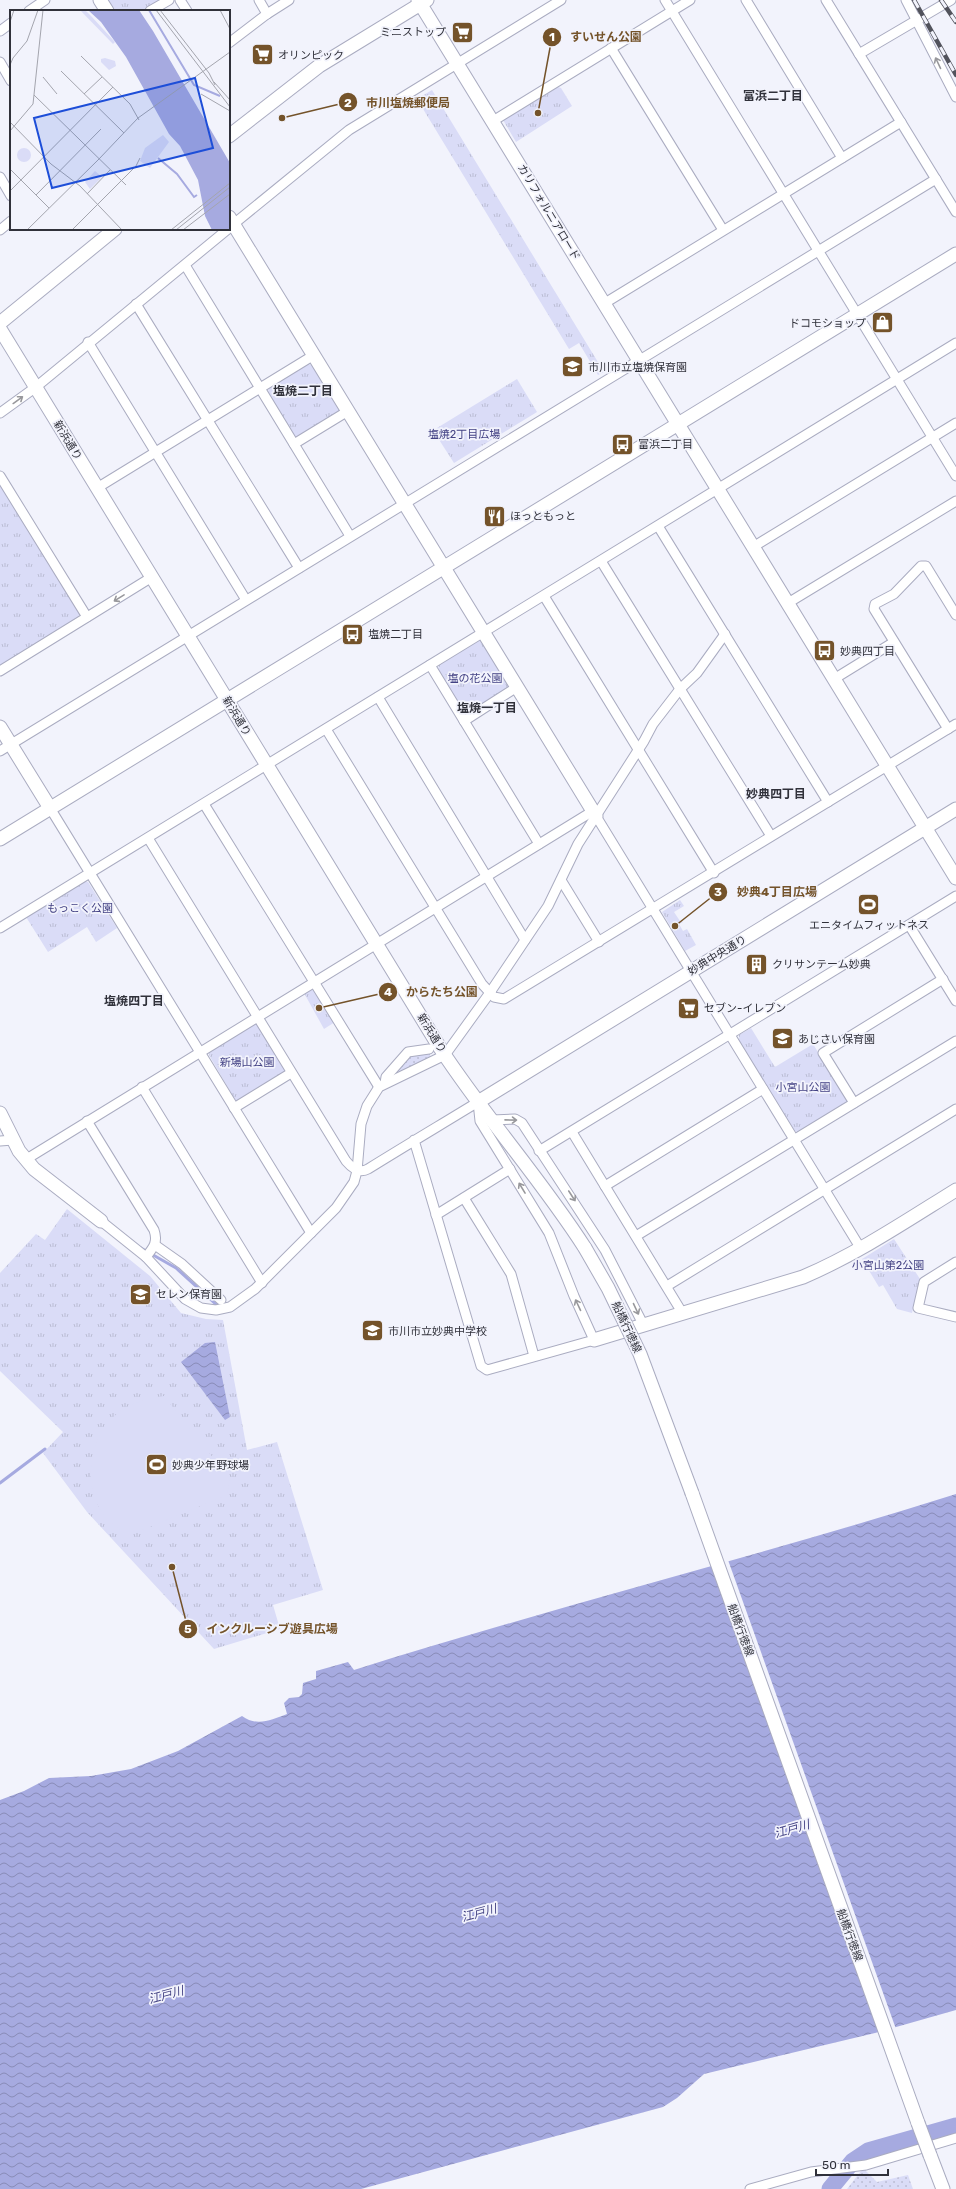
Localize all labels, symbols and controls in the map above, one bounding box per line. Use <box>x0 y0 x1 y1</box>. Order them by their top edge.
inset map <box>10 10 230 230</box>
supermarket icon: ミニストップ <box>449 19 475 45</box>
callout: すいせん公園 <box>542 25 650 49</box>
place label: ミニストップ <box>380 26 446 39</box>
text: 1 <box>549 30 555 44</box>
text: すいせん公園 <box>570 30 642 44</box>
supermarket icon: オリンピック <box>249 42 275 68</box>
place label: オリンピック <box>278 49 344 62</box>
one-way arrow <box>934 57 941 69</box>
district label: 富浜二丁目 <box>743 89 803 103</box>
callout: 市川塩焼郵便局 <box>338 90 458 114</box>
text: 2 <box>344 96 352 110</box>
text: 市川塩焼郵便局 <box>366 96 450 110</box>
street label: カリフォルニアロード <box>515 162 582 263</box>
shop icon: ドコモショップ <box>869 310 895 336</box>
place label: ドコモショップ <box>789 317 866 330</box>
school or university icon: 市川市立塩焼保育園 <box>560 354 586 380</box>
place label: 市川市立塩焼保育園 <box>588 361 687 374</box>
district label: 塩焼二丁目 <box>273 384 333 398</box>
one-way arrow <box>12 396 23 404</box>
street label: 新浜通り <box>51 418 84 462</box>
park label: 塩焼2丁目広場 <box>428 428 500 441</box>
bus stop icon: 富浜二丁目 <box>610 431 636 457</box>
place label: 富浜二丁目 <box>638 438 693 451</box>
restaurant icon: ほっともっと <box>481 503 507 529</box>
place label: ほっともっと <box>510 510 576 523</box>
one-way arrow <box>113 594 125 602</box>
bus stop icon: 塩焼二丁目 <box>339 621 365 647</box>
place label: 塩焼二丁目 <box>368 628 423 641</box>
bus stop icon: 妙典四丁目 <box>811 638 837 664</box>
place label: 妙典四丁目 <box>840 645 895 658</box>
park label: 塩の花公園 <box>448 672 503 685</box>
street label: 新浜通り <box>220 694 253 738</box>
district label: 塩焼一丁目 <box>457 701 517 715</box>
district label: 妙典四丁目 <box>746 787 806 801</box>
callout: 妙典4丁目広場 <box>708 880 825 904</box>
text: 3 <box>714 885 722 899</box>
text: 妙典4丁目広場 <box>737 885 817 899</box>
sports icon: エニタイムフィットネス <box>856 892 882 918</box>
park label: もっこく公園 <box>47 902 113 915</box>
place label: エニタイムフィットネス <box>809 919 929 932</box>
street label: 妙典中央通り <box>686 933 749 978</box>
building icon: クリサンテーム妙典 <box>743 951 769 977</box>
place label: クリサンテーム妙典 <box>772 958 871 971</box>
callout: からたち公園 <box>378 980 486 1004</box>
text: 4 <box>384 985 392 999</box>
text: からたち公園 <box>406 985 478 999</box>
district label: 塩焼四丁目 <box>104 994 164 1008</box>
supermarket icon: セブン-イレブン <box>676 995 702 1021</box>
place label: セブン-イレブン <box>704 1002 786 1015</box>
street label: 新浜通り <box>414 1011 449 1055</box>
school or university icon: あじさい保育園 <box>769 1026 795 1052</box>
place label: あじさい保育園 <box>798 1033 875 1046</box>
park label: 新場山公園 <box>220 1056 275 1069</box>
park label: 小宮山公園 <box>776 1081 831 1094</box>
one-way arrow <box>504 1116 517 1124</box>
one-way arrow <box>517 1183 526 1194</box>
one-way arrow <box>568 1190 576 1202</box>
park label: 小宮山第2公園 <box>852 1259 924 1272</box>
school or university icon: セレン保育園 <box>128 1281 154 1307</box>
place label: セレン保育園 <box>156 1288 222 1301</box>
one-way arrow <box>574 1299 581 1311</box>
street label: 船橋行徳線 <box>609 1300 644 1355</box>
one-way arrow <box>633 1302 640 1314</box>
school or university icon: 市川市立妙典中学校 <box>360 1318 386 1344</box>
place label: 市川市立妙典中学校 <box>388 1325 487 1338</box>
sports icon: 妙典少年野球場 <box>143 1452 169 1478</box>
place label: 妙典少年野球場 <box>172 1459 249 1472</box>
street label: 船橋行徳線 <box>725 1602 756 1658</box>
callout: インクルーシブ遊具広場 <box>178 1617 346 1641</box>
text: 5 <box>184 1622 192 1636</box>
text: インクルーシブ遊具広場 <box>206 1622 338 1636</box>
water label: 江戸川 <box>773 1817 813 1841</box>
water label: 江戸川 <box>460 1901 500 1924</box>
street label: 船橋行徳線 <box>834 1907 865 1963</box>
water label: 江戸川 <box>147 1983 187 2006</box>
scale bar <box>816 2151 888 2177</box>
text: 50 m <box>822 2158 850 2172</box>

